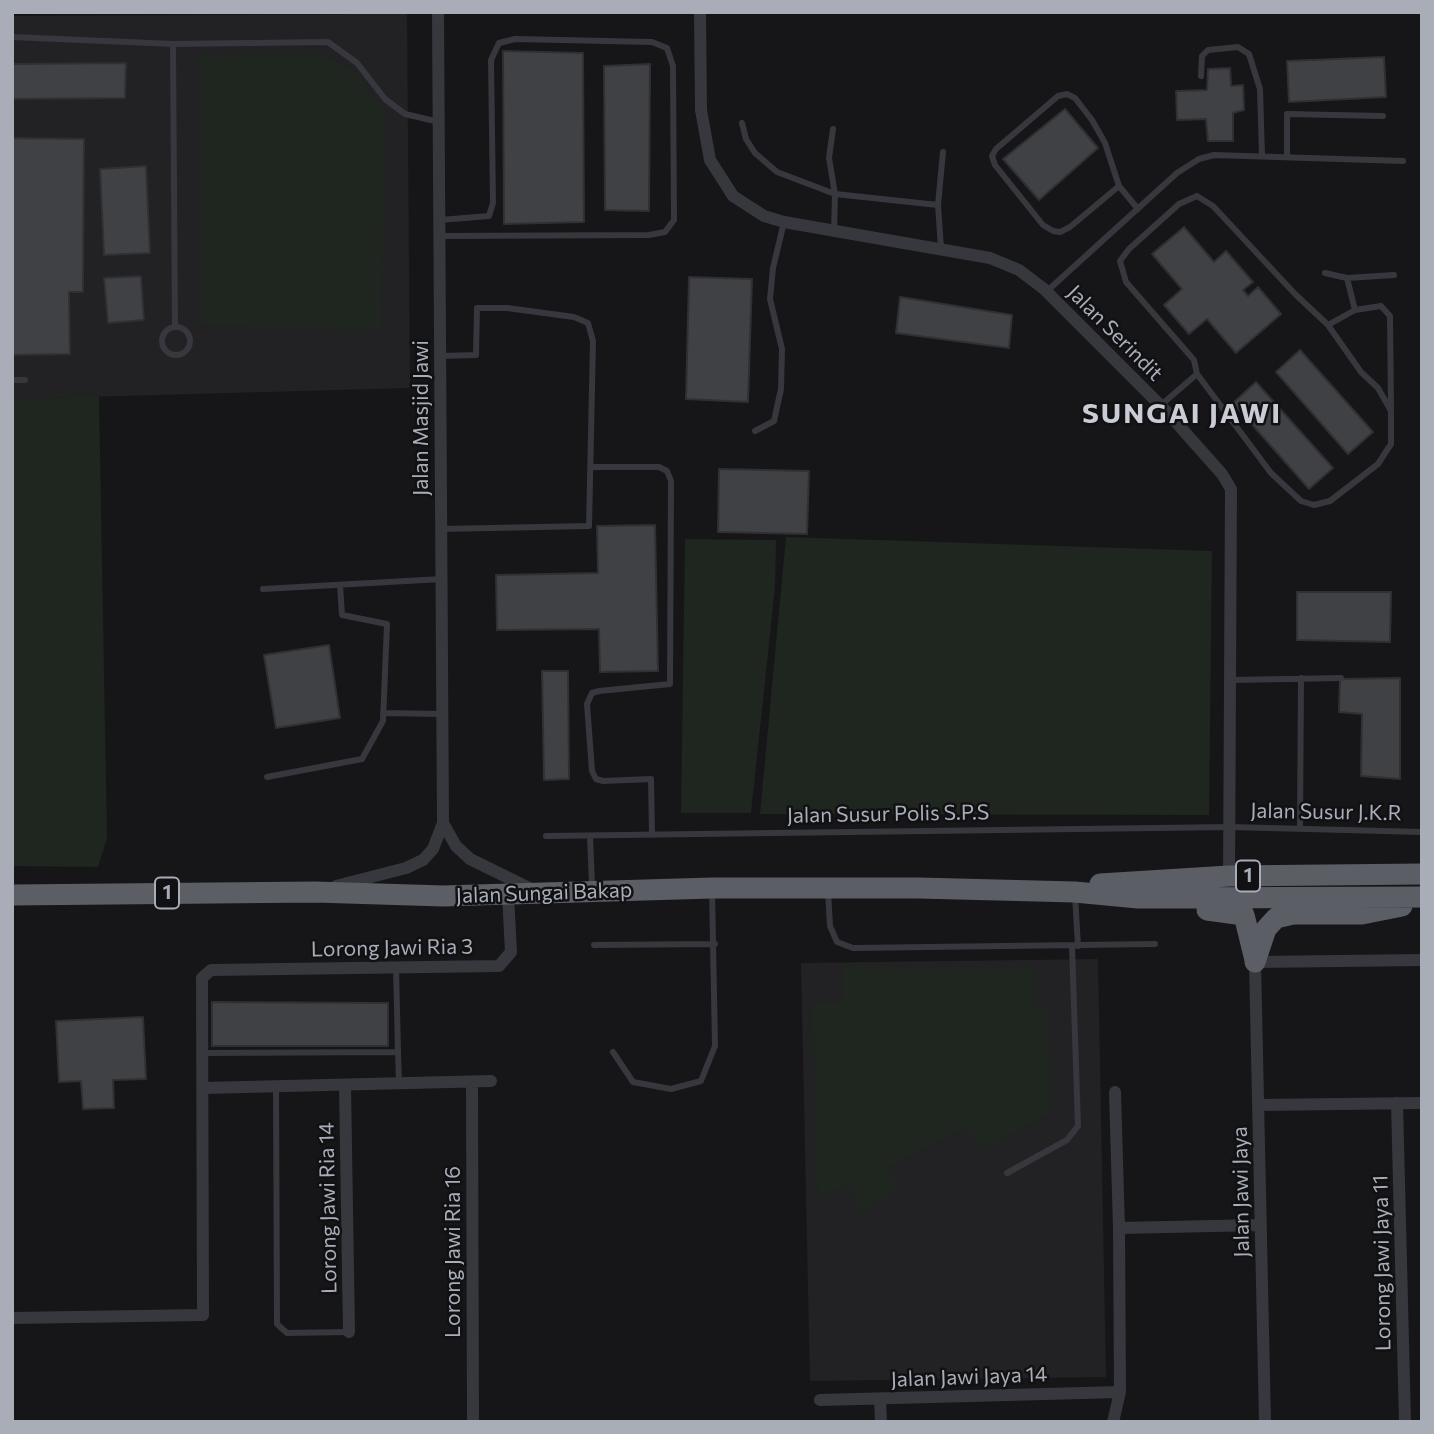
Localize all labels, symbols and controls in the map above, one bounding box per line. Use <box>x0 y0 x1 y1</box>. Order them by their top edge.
street label: Jalan Serindit <box>1062 280 1168 386</box>
street label: Jalan Masjid Jawi <box>408 340 434 496</box>
district label: SUNGAI JAWI <box>1083 397 1281 431</box>
street label: Jalan Susur J.K.R <box>1250 798 1402 826</box>
street label: Jalan Susur Polis S.P.S <box>787 800 989 828</box>
road number: 1 <box>1236 860 1260 891</box>
street label: Jalan Sungai Bakap <box>455 877 633 909</box>
road number: 1 <box>155 878 179 908</box>
street label: Lorong Jawi Ria 3 <box>311 934 473 962</box>
street label: Lorong Jawi Ria 14 <box>314 1122 342 1294</box>
street label: Jalan Jawi Jaya <box>1227 1126 1255 1258</box>
street label: Lorong Jawi Ria 16 <box>440 1166 466 1338</box>
street label: Lorong Jawi Jaya 11 <box>1368 1175 1396 1351</box>
street label: Jalan Jawi Jaya 14 <box>890 1362 1048 1392</box>

